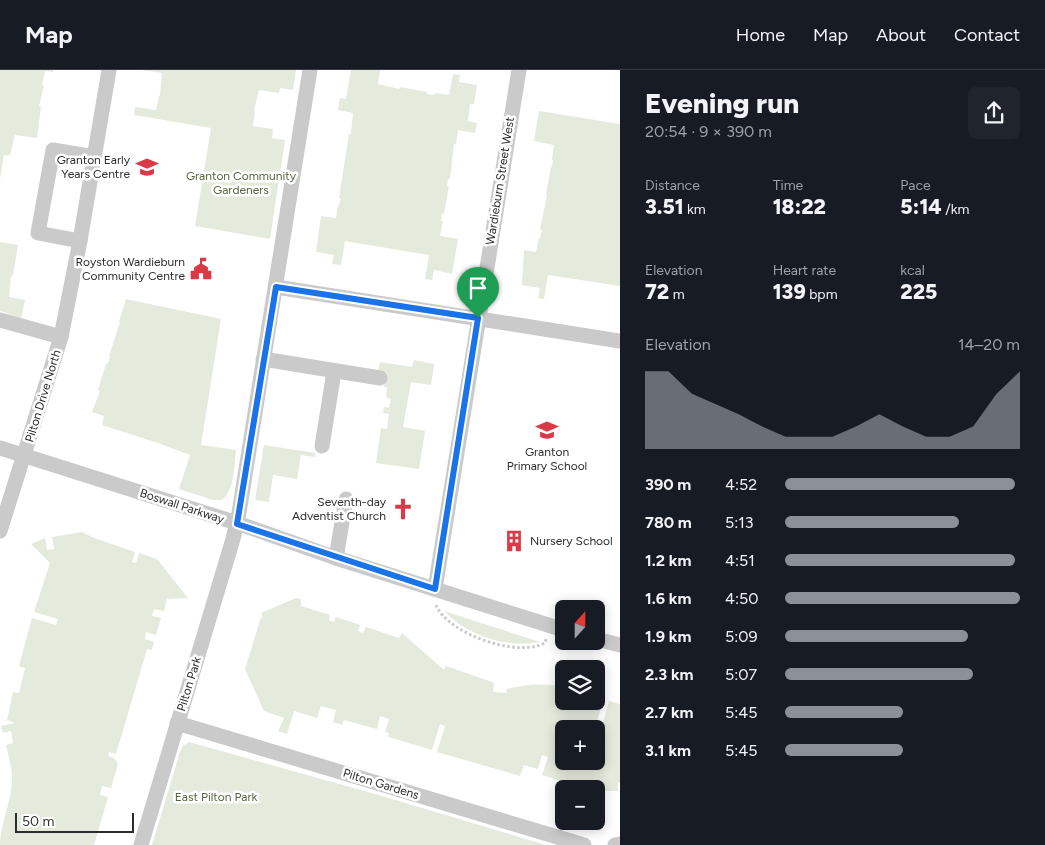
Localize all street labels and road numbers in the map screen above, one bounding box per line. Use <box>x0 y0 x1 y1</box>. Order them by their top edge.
street label: Wardieburn Street West <box>483 116 517 246</box>
street label: Pilton Drive North <box>22 348 64 444</box>
street label: Boswall Parkway <box>138 486 227 526</box>
street label: Pilton Park <box>174 655 204 713</box>
street label: Pilton Gardens <box>341 766 421 802</box>

